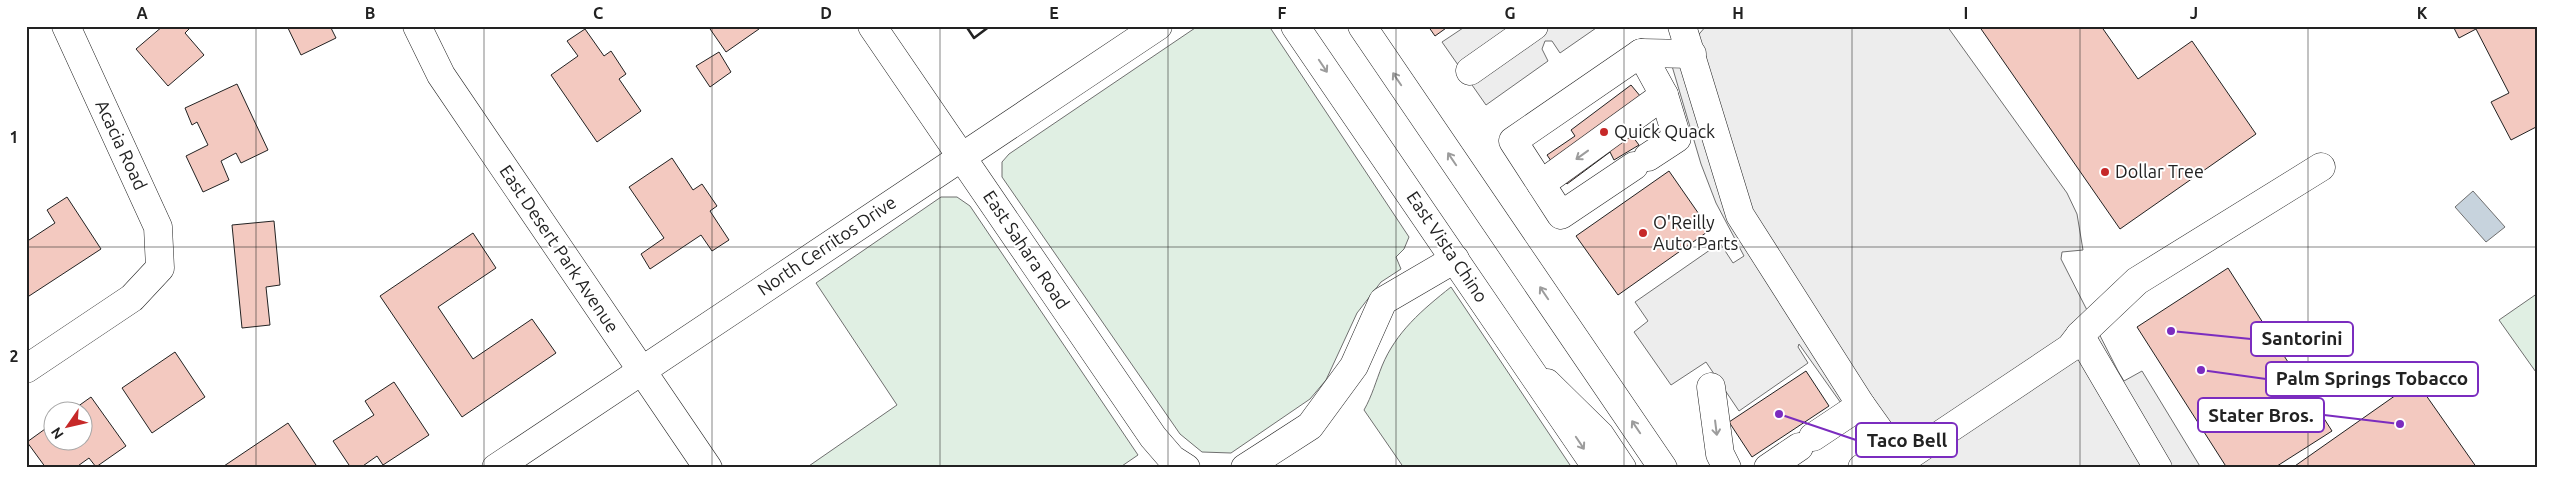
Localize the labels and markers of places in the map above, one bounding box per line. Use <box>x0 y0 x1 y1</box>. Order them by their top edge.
place label: Quick Quack <box>1614 121 1715 142</box>
marker: Quick Quack <box>1598 126 1610 138</box>
place label: Dollar Tree <box>2115 161 2204 181</box>
marker: Dollar Tree <box>2099 166 2111 178</box>
place label: O'Reilly Auto Parts <box>1653 212 1738 253</box>
marker: O'Reilly Auto Parts <box>1637 227 1649 239</box>
callout: Santorini <box>2251 322 2353 356</box>
callout: Palm Springs Tobacco <box>2266 362 2478 396</box>
callout: Stater Bros. <box>2198 398 2324 432</box>
callout: Taco Bell <box>1856 423 1957 457</box>

